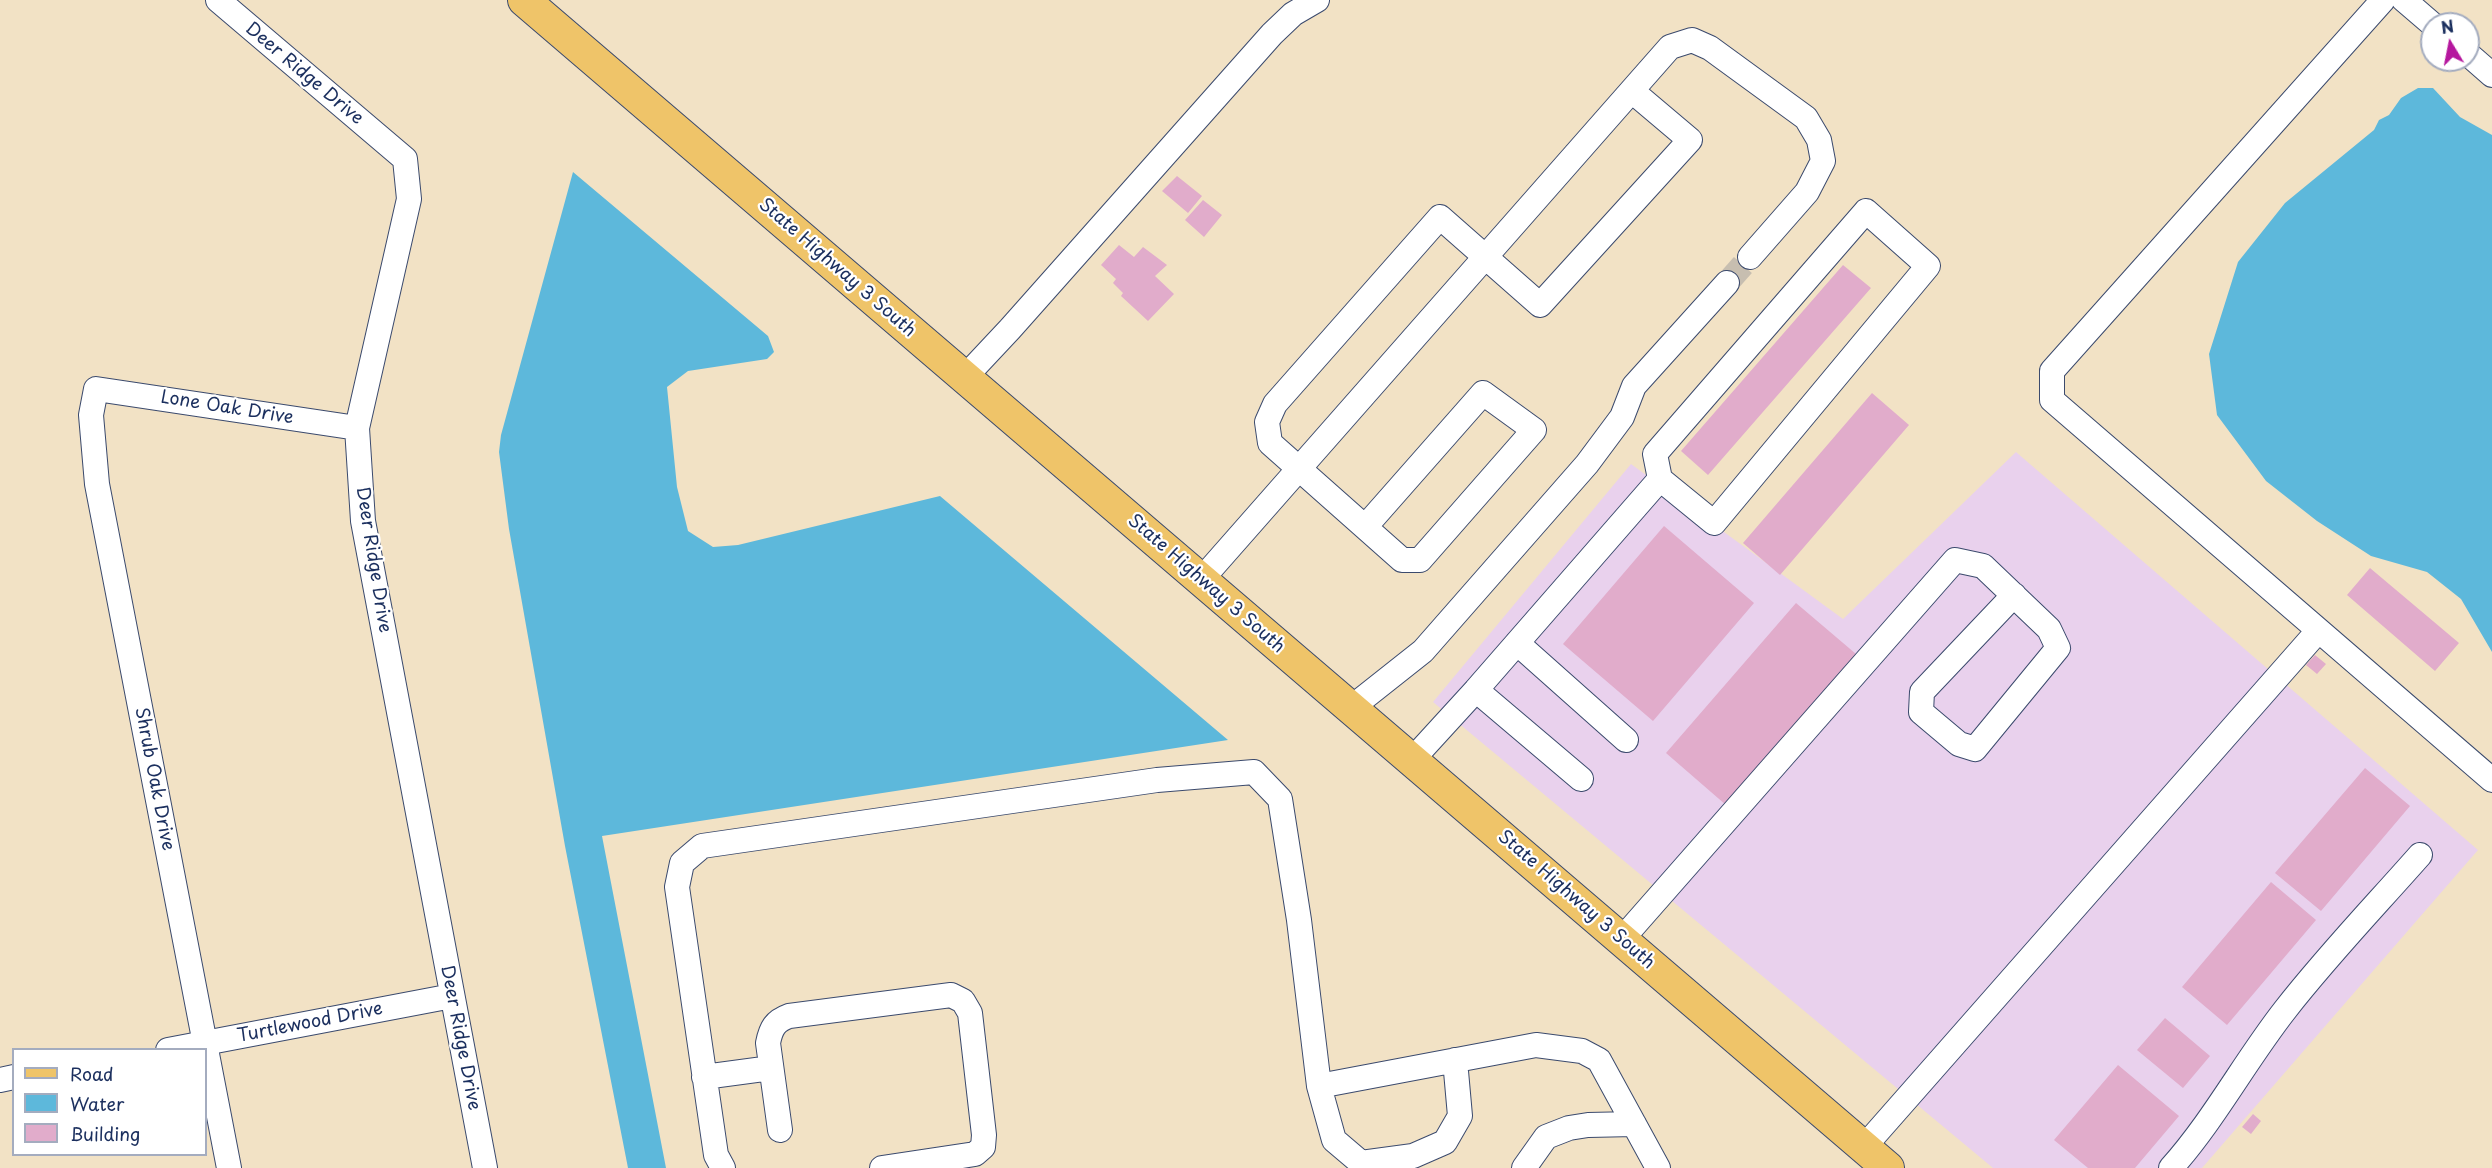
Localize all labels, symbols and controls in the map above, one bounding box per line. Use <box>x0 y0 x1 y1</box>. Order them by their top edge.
north arrow <box>2420 12 2480 72</box>
text: N <box>2439 13 2456 39</box>
street label: Deer Ridge Drive <box>241 18 367 130</box>
street label: State Highway 3 South <box>754 194 920 342</box>
street label: Lone Oak Drive <box>159 387 295 429</box>
street label: Deer Ridge Drive <box>351 486 395 634</box>
street label: State Highway 3 South <box>1123 510 1289 658</box>
street label: Shrub Oak Drive <box>130 706 178 852</box>
street label: State Highway 3 South <box>1493 826 1659 974</box>
street label: Deer Ridge Drive <box>435 964 485 1112</box>
street label: Turtlewood Drive <box>236 998 384 1048</box>
legend <box>12 1048 207 1156</box>
text: Road <box>70 1060 114 1087</box>
text: Water <box>70 1090 124 1117</box>
text: Building <box>70 1120 140 1147</box>

